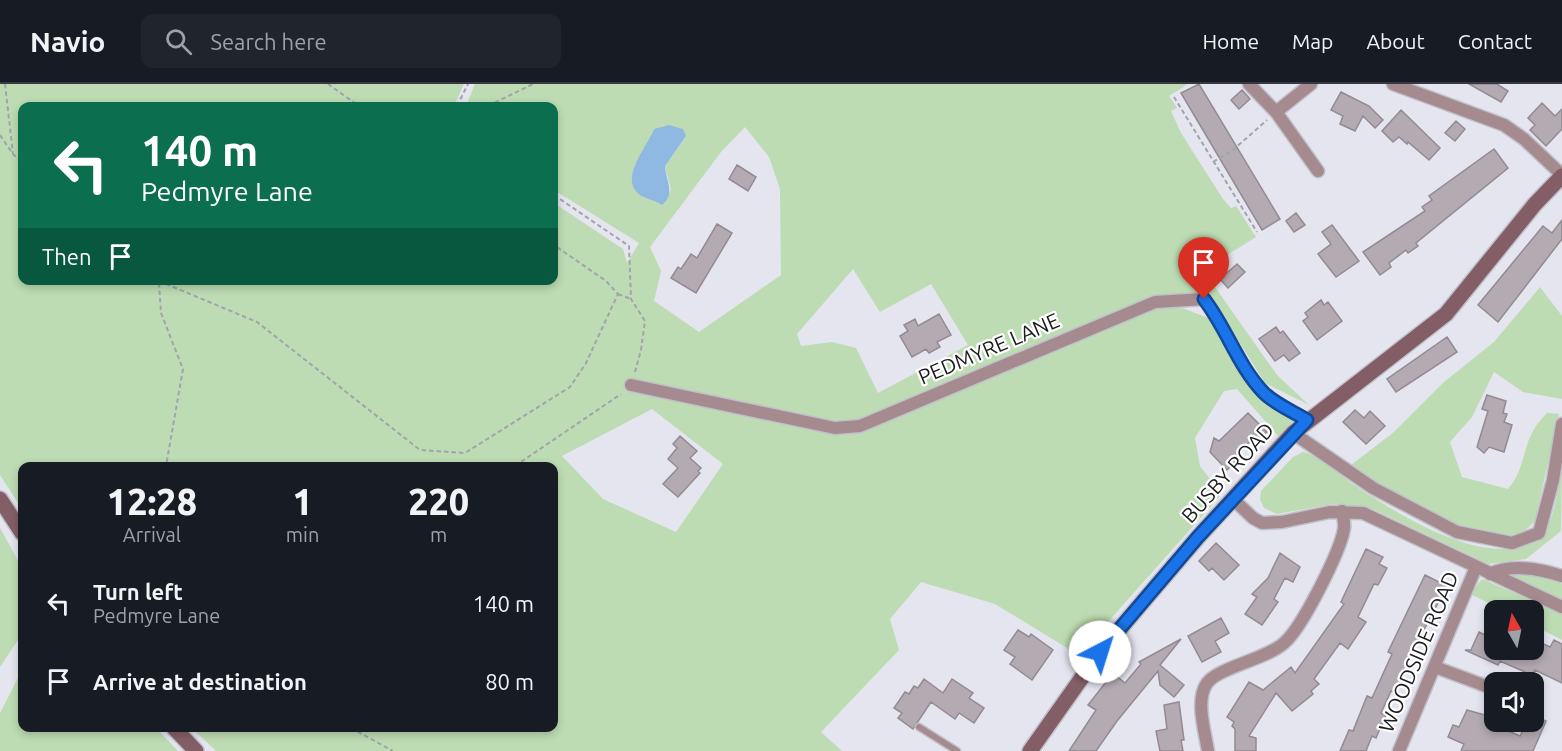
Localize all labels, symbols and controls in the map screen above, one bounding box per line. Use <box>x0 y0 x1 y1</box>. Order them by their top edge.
search box <box>141 14 561 68</box>
icon: search <box>162 25 195 58</box>
text: Navio <box>30 26 105 57</box>
text: Search here <box>210 29 327 54</box>
text: Home <box>1202 29 1259 53</box>
text: Map <box>1292 29 1333 53</box>
text: About <box>1366 29 1425 53</box>
text: Contact <box>1458 29 1532 53</box>
icon: left <box>42 126 120 204</box>
text: 140 m <box>141 127 258 174</box>
text: Pedmyre Lane <box>141 176 313 206</box>
pin <box>1178 237 1229 299</box>
icon: arrive <box>104 240 137 273</box>
text: Then <box>42 244 92 269</box>
icon: arrive <box>1187 246 1220 279</box>
street label: PEDMYRE LANE <box>914 308 1063 389</box>
street label: BUSBY ROAD <box>1176 417 1278 527</box>
text: 12:28 <box>107 481 197 522</box>
text: 1 <box>292 481 313 522</box>
text: 220 <box>408 481 469 522</box>
text: Arrival <box>123 523 181 546</box>
text: min <box>286 523 319 546</box>
text: m <box>430 523 447 546</box>
street label: WOODSIDE ROAD <box>1373 568 1463 736</box>
text: Turn left <box>93 579 183 604</box>
icon: left <box>42 587 75 620</box>
text: 140 m <box>473 591 534 616</box>
north arrow <box>1484 600 1544 660</box>
map controls <box>1484 600 1544 732</box>
text: Pedmyre Lane <box>93 604 220 627</box>
position arrow <box>1068 620 1132 684</box>
icon: arrive <box>42 665 75 698</box>
text: Arrive at destination <box>93 669 307 694</box>
text: 80 m <box>485 669 534 694</box>
button: sound <box>1484 672 1544 732</box>

